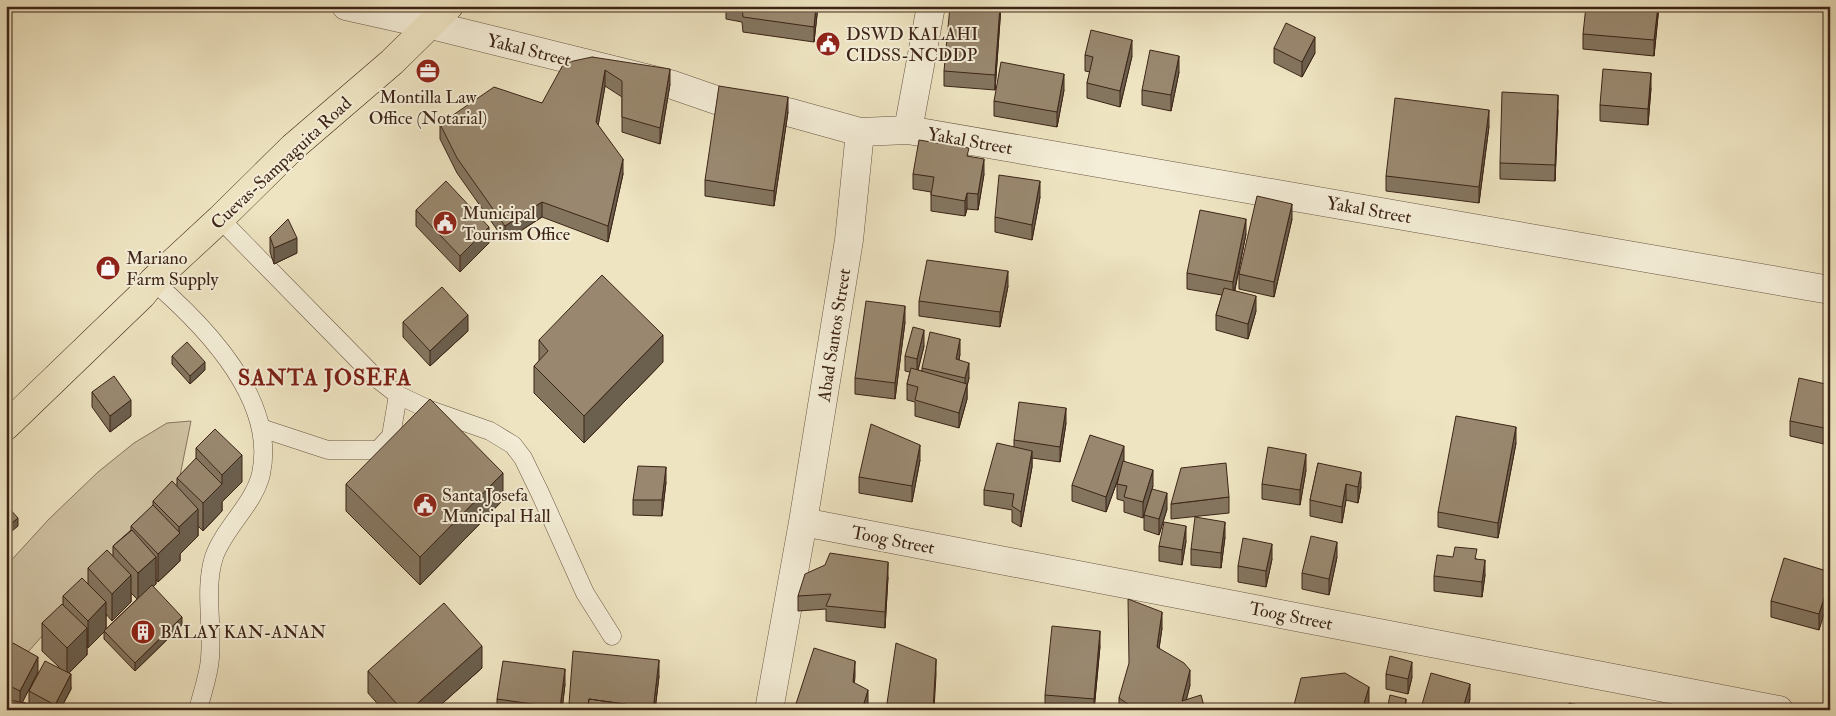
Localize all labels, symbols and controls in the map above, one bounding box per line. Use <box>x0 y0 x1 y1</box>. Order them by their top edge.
place label: DSWD KALAHI CIDSS-NCDDP <box>846 23 978 67</box>
street label: Yakal Street <box>484 29 573 72</box>
public building icon: DSWD KALAHI CIDSS-NCDDP <box>815 31 841 57</box>
office icon: Montilla Law Office (Notarial) <box>415 58 441 84</box>
place label: Montilla Law Office (Notarial) <box>369 86 487 130</box>
street label: Cuevas-Sampaguita Road <box>206 92 357 235</box>
street label: Yakal Street <box>926 123 1014 160</box>
street label: Yakal Street <box>1325 192 1413 229</box>
place label: Municipal Tourism Office <box>462 202 571 246</box>
public building icon: Municipal Tourism Office <box>432 210 458 236</box>
place label: Mariano Farm Supply <box>126 247 220 291</box>
shop icon: Mariano Farm Supply <box>95 255 121 281</box>
street label: Abad Santos Street <box>812 267 856 404</box>
district label: SANTA JOSEFA <box>238 364 412 393</box>
place label: Santa Josefa Municipal Hall <box>442 484 551 528</box>
public building icon: Santa Josefa Municipal Hall <box>412 492 438 518</box>
street label: Toog Street <box>849 521 937 560</box>
street label: Toog Street <box>1247 597 1335 636</box>
building icon: BALAY KAN-ANAN <box>130 619 156 645</box>
place label: BALAY KAN-ANAN <box>160 621 326 644</box>

